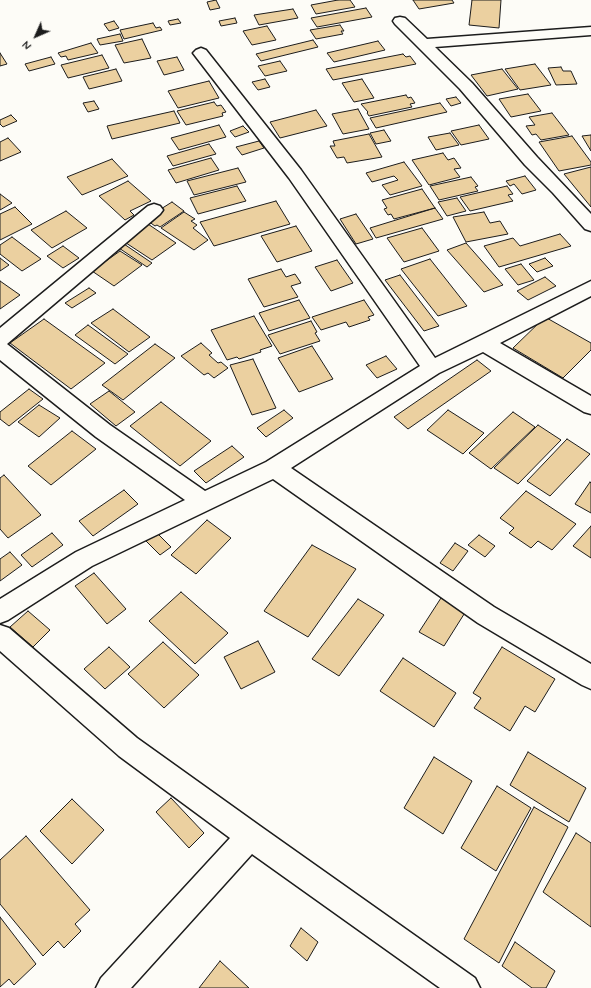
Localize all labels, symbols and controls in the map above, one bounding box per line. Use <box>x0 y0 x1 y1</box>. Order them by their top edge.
north arrow <box>16 16 56 56</box>
text: N <box>20 37 35 52</box>

